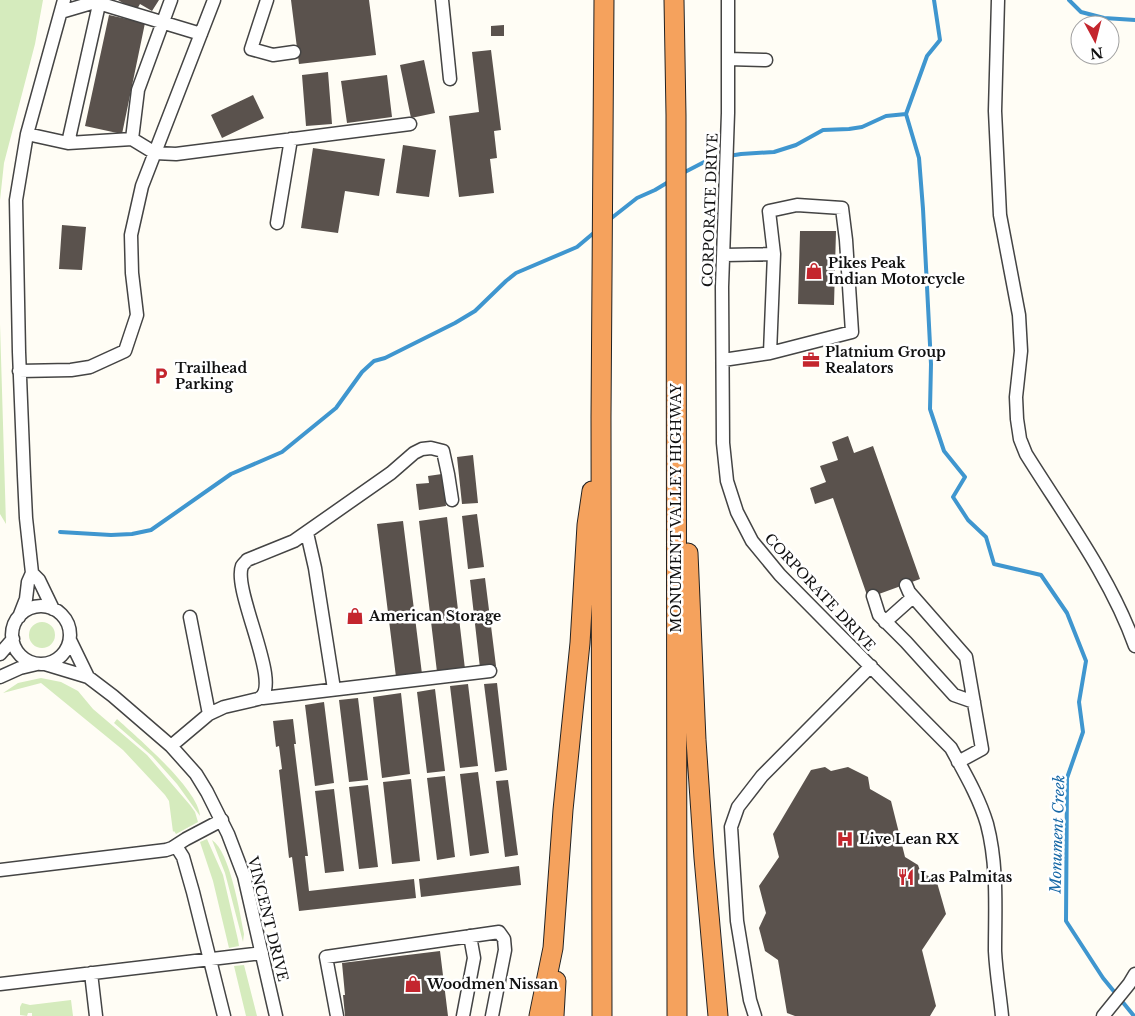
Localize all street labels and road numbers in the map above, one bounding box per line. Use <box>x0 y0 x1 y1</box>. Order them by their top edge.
street label: CORPORATE DRIVE <box>698 133 722 287</box>
street label: MONUMENT VALLEY HIGHWAY <box>667 383 685 633</box>
street label: CORPORATE DRIVE <box>761 529 879 655</box>
street label: VINCENT DRIVE <box>244 854 292 983</box>

